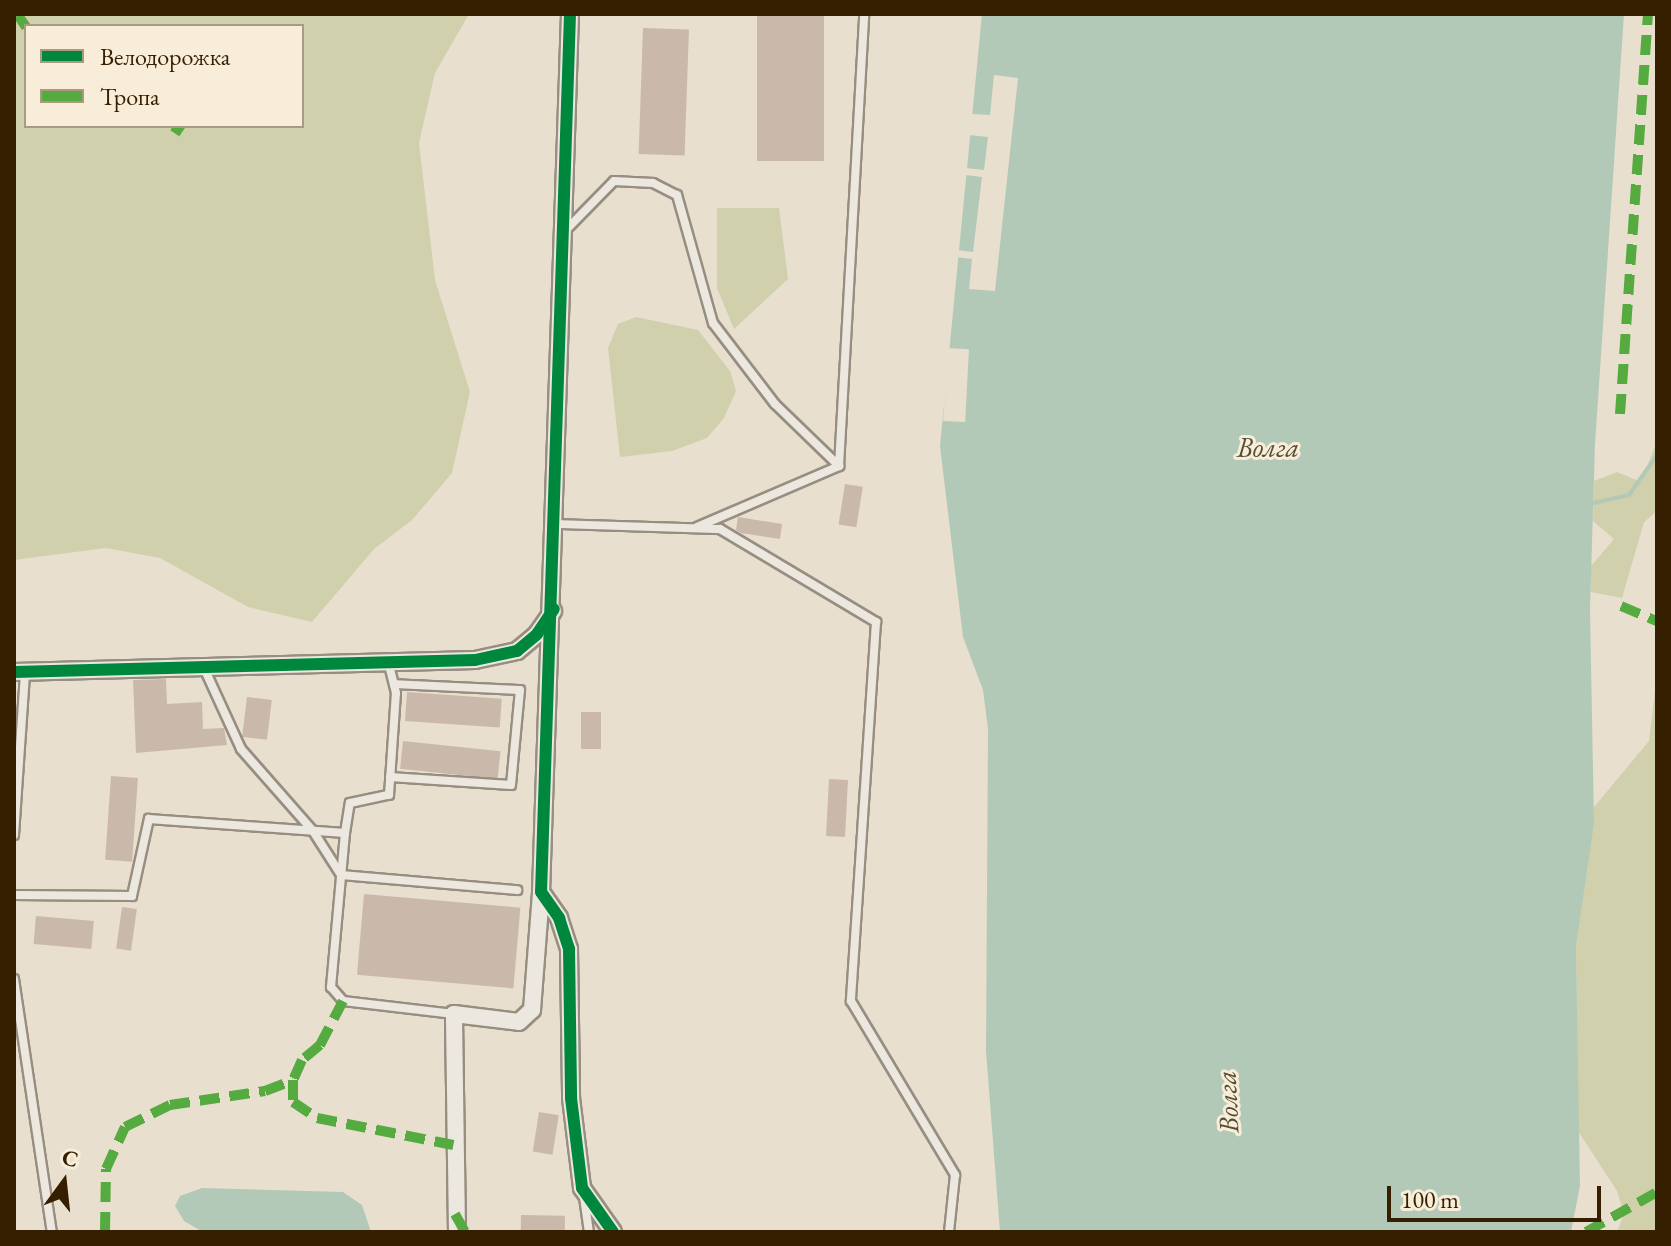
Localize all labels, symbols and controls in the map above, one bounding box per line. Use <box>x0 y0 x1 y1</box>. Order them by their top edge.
legend <box>24 24 304 128</box>
text: Велодорожка <box>100 41 230 72</box>
text: Тропа <box>100 81 160 112</box>
water label: Волга <box>1237 430 1299 464</box>
water label: Волга <box>1209 1070 1245 1134</box>
north arrow <box>24 1142 104 1222</box>
text: С <box>59 1142 82 1174</box>
scale bar <box>1391 1170 1605 1220</box>
text: 100 m <box>1401 1184 1459 1215</box>

